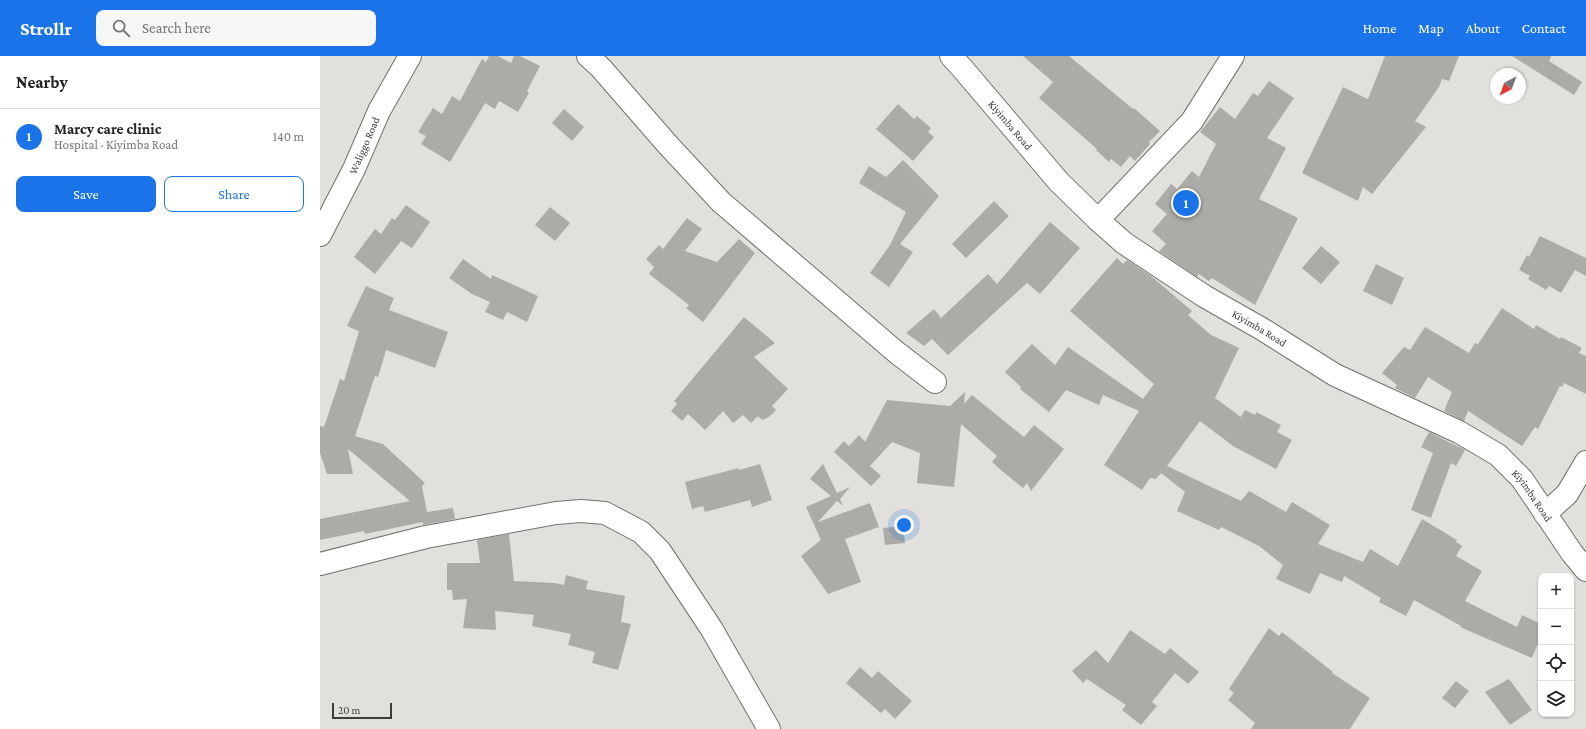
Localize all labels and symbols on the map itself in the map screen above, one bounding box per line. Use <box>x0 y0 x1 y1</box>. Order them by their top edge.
north arrow <box>1490 68 1526 104</box>
street label: Kiyimba Road <box>986 98 1035 152</box>
street label: Waliggo Road <box>347 115 382 176</box>
pin: 1 <box>1173 188 1199 218</box>
street label: Kiyimba Road <box>1230 307 1289 349</box>
street label: Kiyimba Road <box>1510 467 1555 524</box>
your location <box>894 515 914 535</box>
scale bar <box>332 701 392 720</box>

